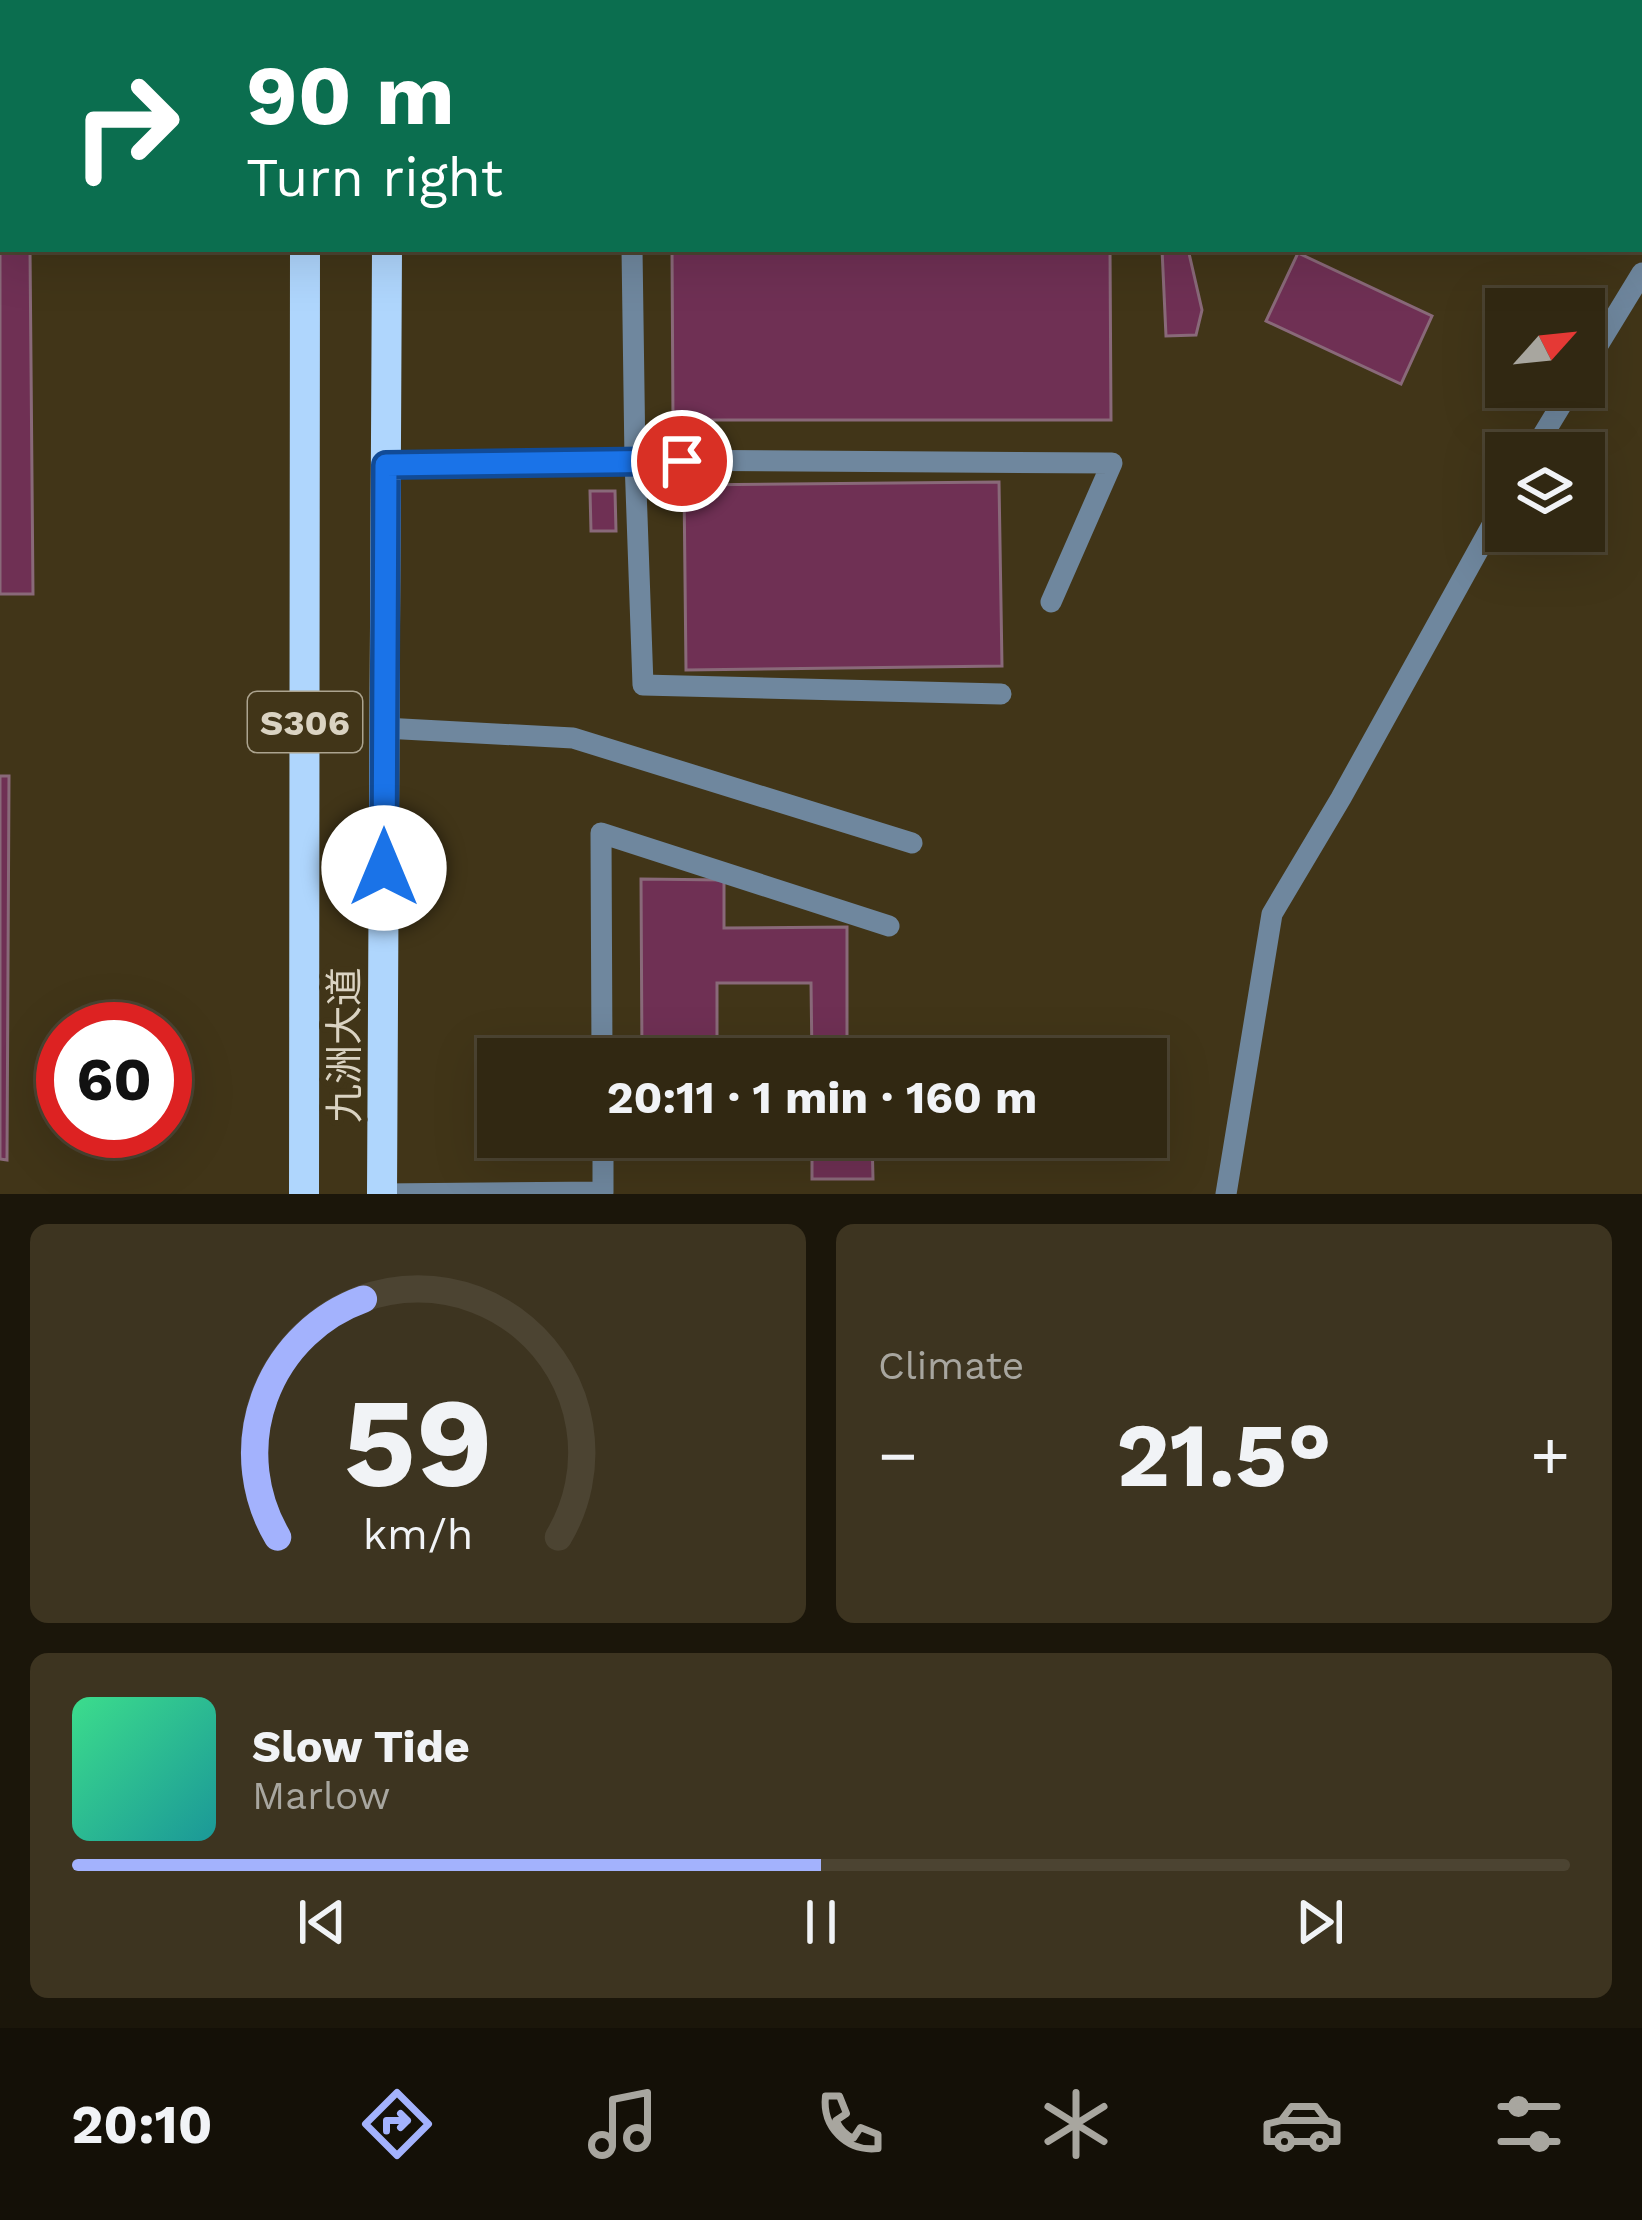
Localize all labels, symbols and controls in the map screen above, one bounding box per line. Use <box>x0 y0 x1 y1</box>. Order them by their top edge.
text: 90 m <box>246 46 455 144</box>
icon: right <box>48 48 204 204</box>
text: Turn right <box>246 146 503 209</box>
north arrow <box>1485 288 1605 408</box>
map controls <box>1485 288 1605 552</box>
pin <box>631 410 733 512</box>
icon: arrive <box>649 428 715 494</box>
button: layers <box>1485 432 1605 552</box>
road number: S306 <box>248 692 362 752</box>
position arrow <box>321 805 447 931</box>
street label: 九洲大道 <box>322 967 367 1123</box>
speed limit sign: 60 <box>36 1002 192 1158</box>
text: 20:11 · 1 min · 160 m <box>607 1071 1037 1124</box>
text: Climate <box>878 1343 1024 1388</box>
text: 59 <box>343 1370 493 1516</box>
text: 21.5° <box>1116 1402 1332 1508</box>
text: − <box>878 1417 918 1494</box>
text: + <box>1530 1417 1570 1494</box>
text: km/h <box>363 1508 473 1558</box>
text: Slow Tide <box>252 1720 470 1773</box>
text: Marlow <box>252 1773 390 1818</box>
icon: previous <box>289 1889 355 1955</box>
icon: pause <box>788 1889 854 1955</box>
icon: next <box>1287 1889 1353 1955</box>
icon: directions <box>355 2082 439 2166</box>
icon: music <box>581 2082 665 2166</box>
icon: phone <box>808 2082 892 2166</box>
icon: climate <box>1034 2082 1118 2166</box>
icon: car <box>1260 2082 1344 2166</box>
icon: filters <box>1487 2082 1571 2166</box>
text: 20:10 <box>71 2093 213 2156</box>

